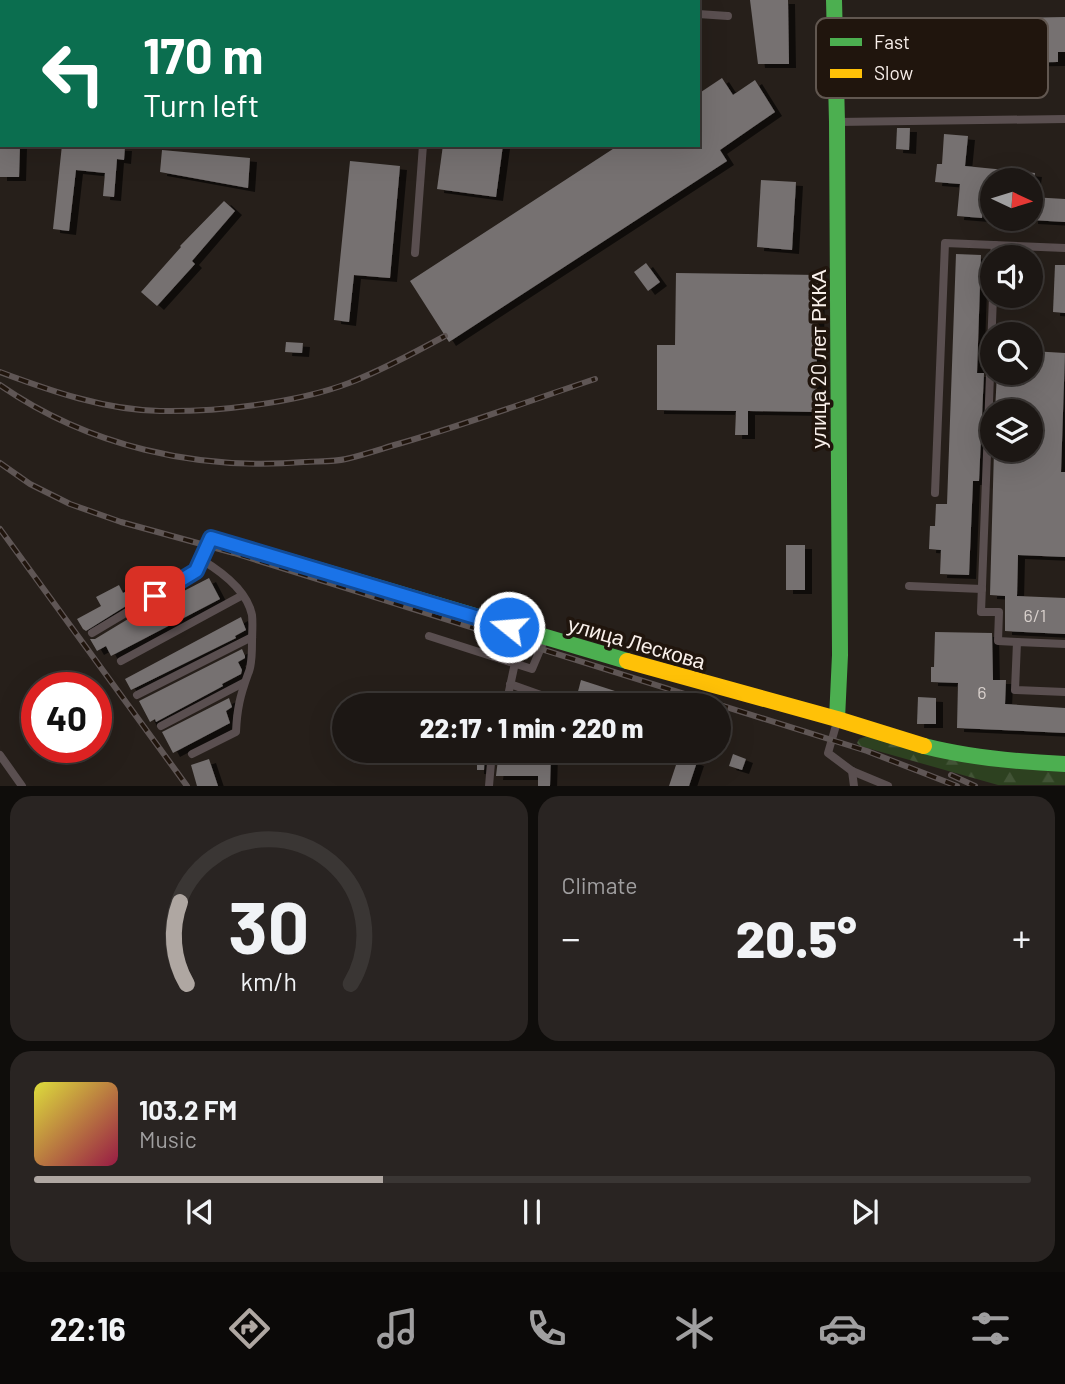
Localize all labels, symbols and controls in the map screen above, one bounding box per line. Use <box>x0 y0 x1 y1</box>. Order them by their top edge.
legend <box>816 18 1048 98</box>
text: 170 m <box>143 25 263 84</box>
icon: left <box>28 28 119 119</box>
text: Fast <box>874 30 910 53</box>
text: Slow <box>874 61 913 84</box>
text: Turn left <box>143 85 260 123</box>
north arrow <box>980 168 1043 231</box>
map controls <box>980 168 1043 462</box>
button: sound <box>980 245 1043 308</box>
street label: улица 20 лет РККА <box>805 270 830 448</box>
button: search <box>980 322 1043 385</box>
button: layers <box>980 399 1043 462</box>
pin <box>125 566 185 626</box>
icon: arrive <box>136 577 174 615</box>
position arrow <box>472 590 546 664</box>
house number: 6/1 <box>1024 604 1046 626</box>
street label: улица Лескова <box>566 610 709 674</box>
speed limit sign: 40 <box>21 672 112 763</box>
house number: 6 <box>977 681 987 703</box>
text: 22:17 · 1 min · 220 m <box>420 712 643 743</box>
text: Climate <box>562 871 638 899</box>
text: 30 <box>228 882 309 970</box>
text: 20.5° <box>736 906 857 968</box>
text: − <box>562 914 581 960</box>
text: + <box>1012 914 1031 960</box>
text: km/h <box>240 966 297 996</box>
text: 103.2 FM <box>139 1094 237 1125</box>
text: Music <box>139 1125 197 1153</box>
icon: previous <box>181 1193 219 1231</box>
icon: pause <box>513 1193 551 1231</box>
icon: next <box>846 1193 884 1231</box>
icon: directions <box>225 1304 274 1353</box>
icon: music <box>373 1304 422 1353</box>
icon: phone <box>522 1304 571 1353</box>
icon: climate <box>670 1304 719 1353</box>
icon: car <box>818 1304 867 1353</box>
icon: filters <box>966 1304 1015 1353</box>
text: 22:16 <box>50 1309 126 1347</box>

